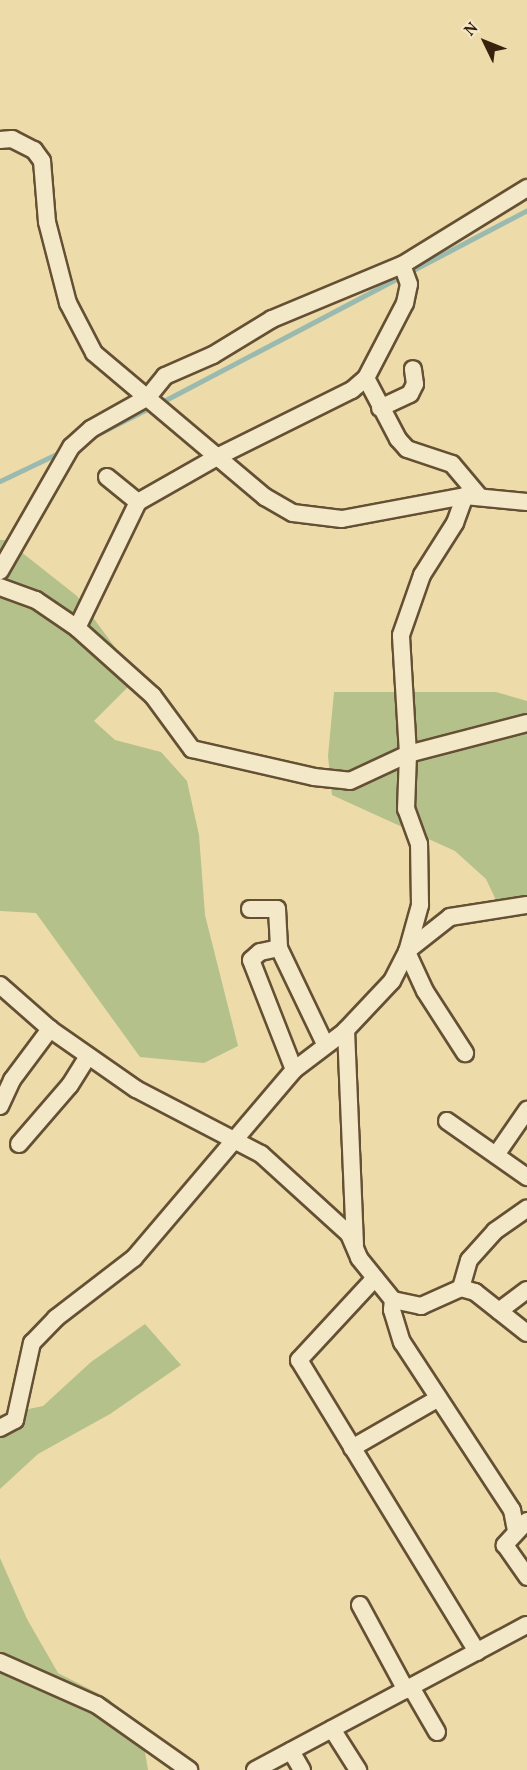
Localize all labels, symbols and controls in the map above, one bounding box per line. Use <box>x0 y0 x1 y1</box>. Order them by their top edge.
north arrow <box>455 12 515 72</box>
text: N <box>460 18 484 41</box>

